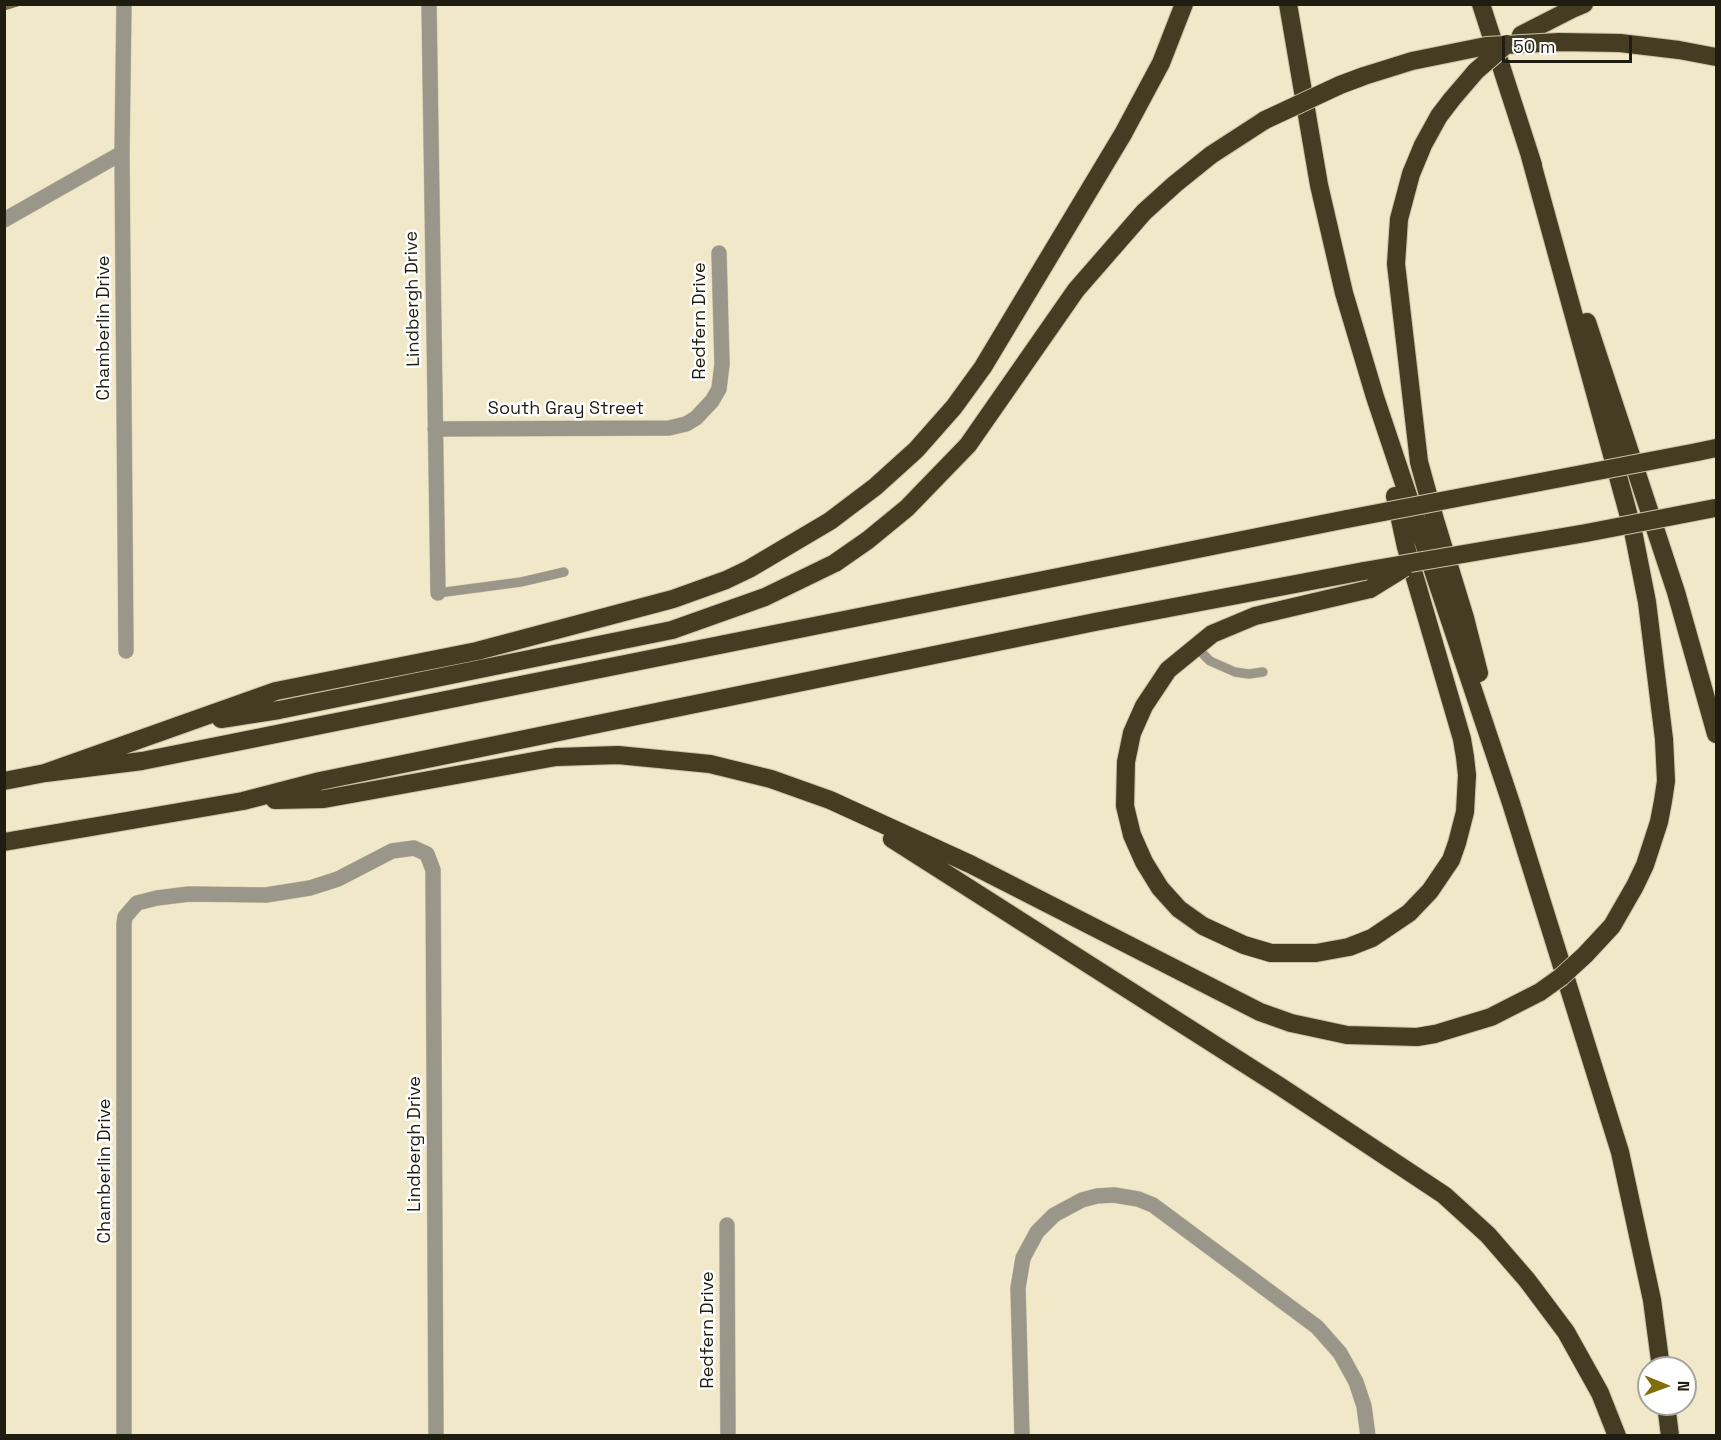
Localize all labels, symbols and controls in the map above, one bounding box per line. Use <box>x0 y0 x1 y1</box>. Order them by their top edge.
scale bar <box>1505 24 1636 62</box>
text: 50 m <box>1513 35 1555 58</box>
street label: Lindbergh Drive <box>401 231 425 367</box>
street label: Chamberlin Drive <box>93 255 115 401</box>
street label: Redfern Drive <box>689 262 711 380</box>
street label: South Gray Street <box>488 398 644 420</box>
street label: Lindbergh Drive <box>404 1076 426 1212</box>
street label: Chamberlin Drive <box>94 1098 116 1244</box>
street label: Redfern Drive <box>697 1271 719 1389</box>
north arrow <box>1637 1356 1697 1416</box>
text: N <box>1673 1381 1694 1392</box>

